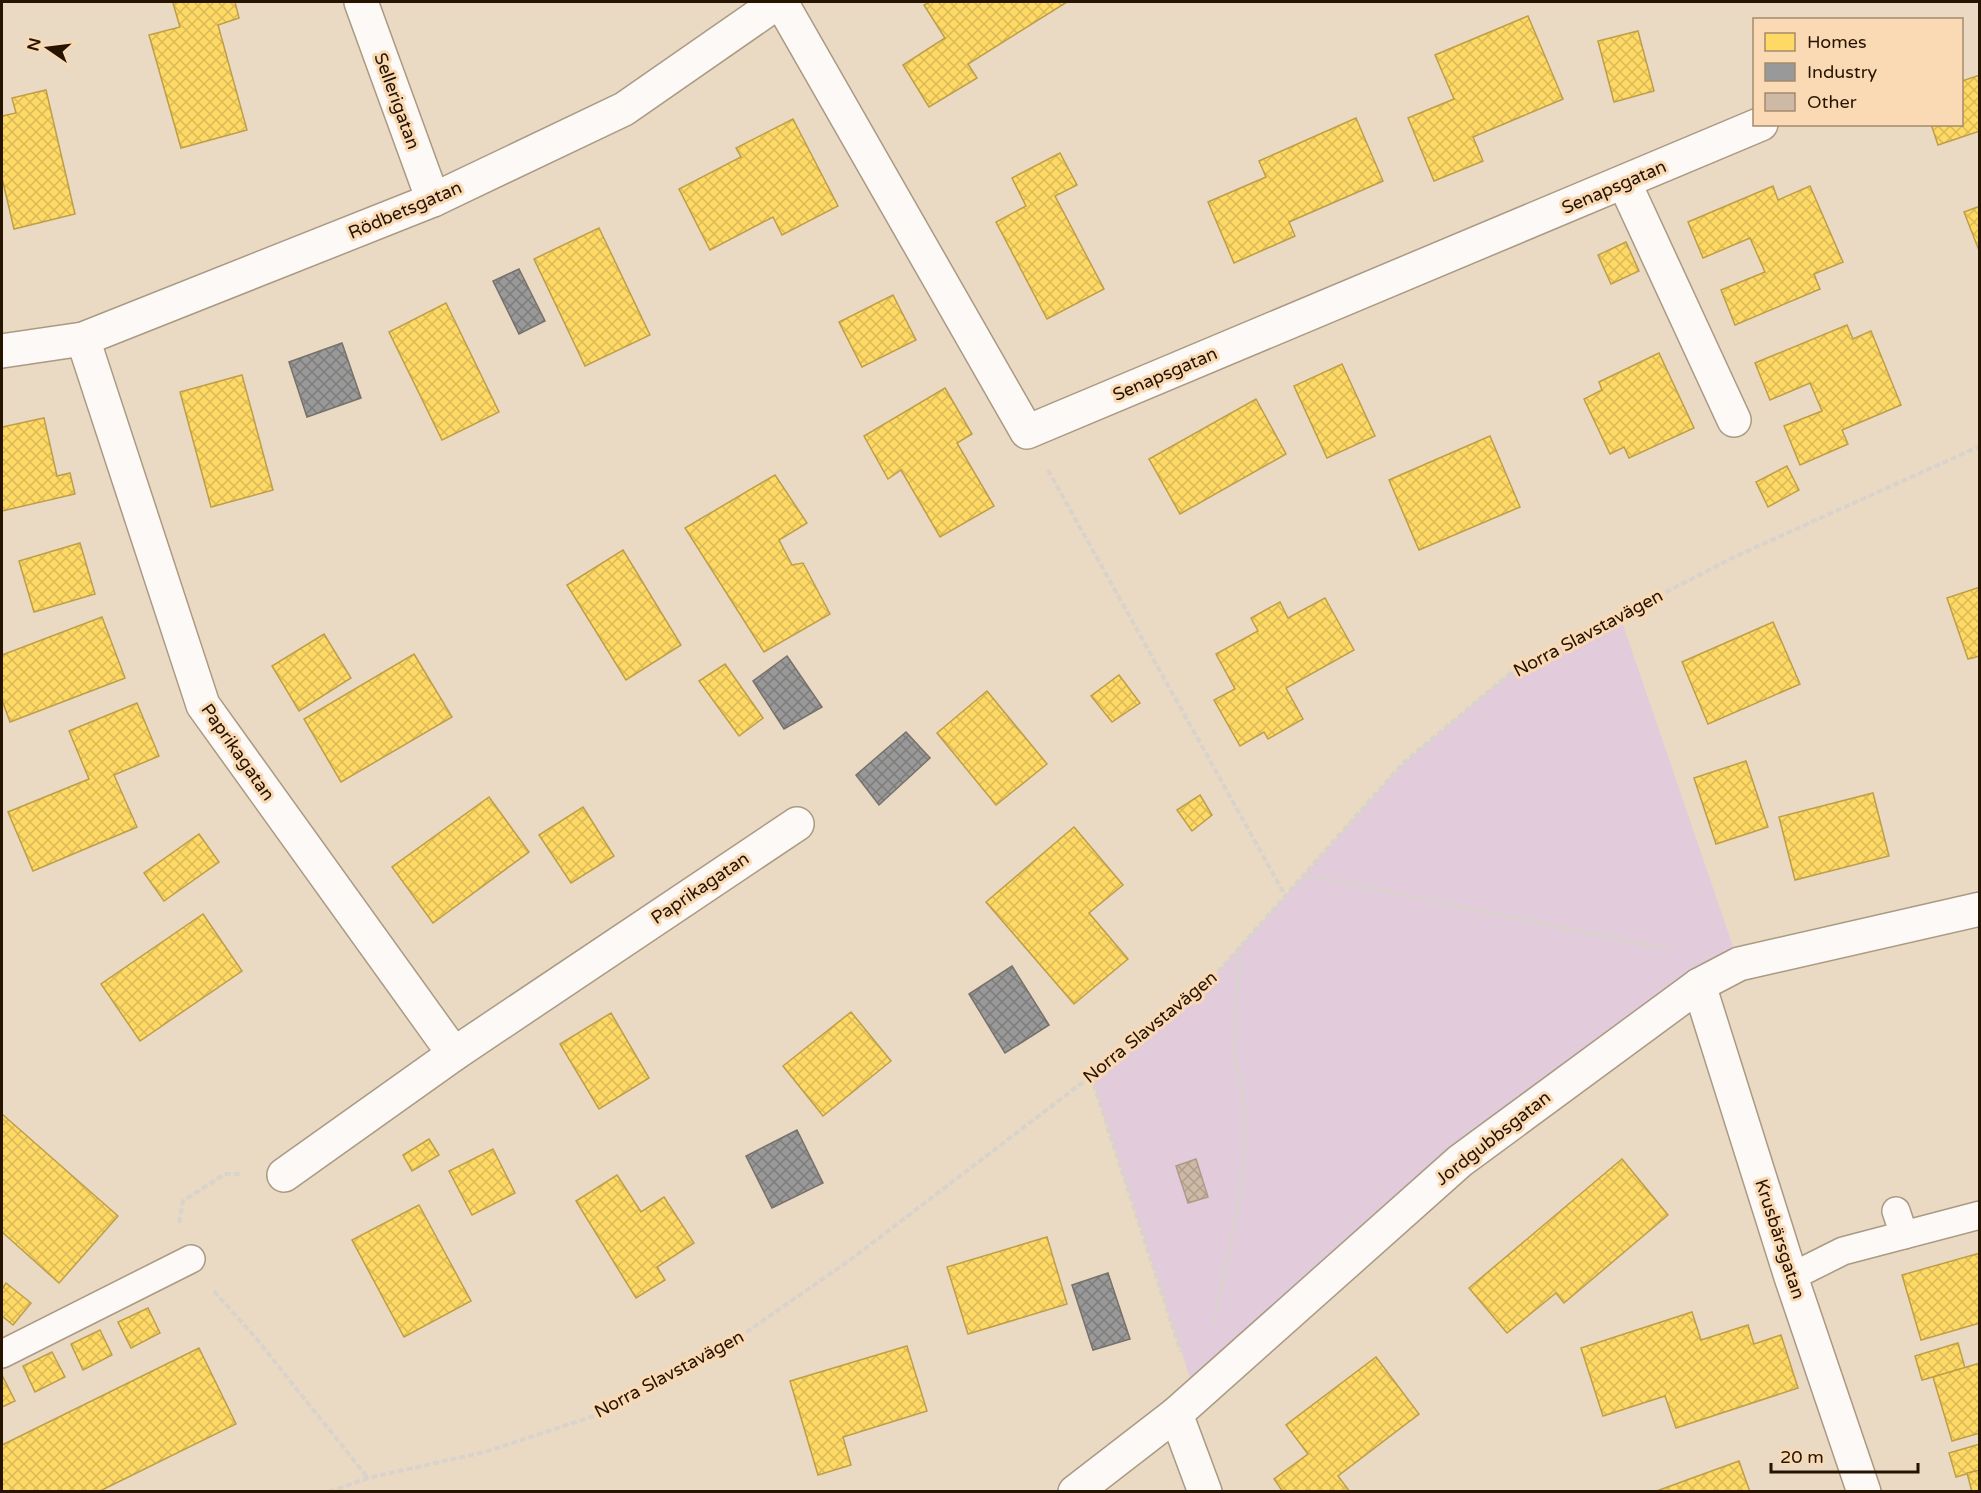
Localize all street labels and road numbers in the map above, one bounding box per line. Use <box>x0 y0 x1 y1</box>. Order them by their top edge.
street label: Sellerigatan <box>369 50 425 152</box>
street label: Senapsgatan <box>1558 155 1670 219</box>
street label: Rödbetsgatan <box>345 176 465 244</box>
street label: Senapsgatan <box>1109 342 1221 406</box>
street label: Norra Slavstavägen <box>1510 584 1666 682</box>
street label: Paprikagatan <box>196 699 280 805</box>
street label: Paprikagatan <box>647 847 753 929</box>
street label: Norra Slavstavägen <box>1079 966 1221 1088</box>
street label: Jordgubbsgatan <box>1431 1086 1555 1190</box>
street label: Krusbärsgatan <box>1750 1176 1810 1302</box>
street label: Norra Slavstavägen <box>591 1325 747 1423</box>

